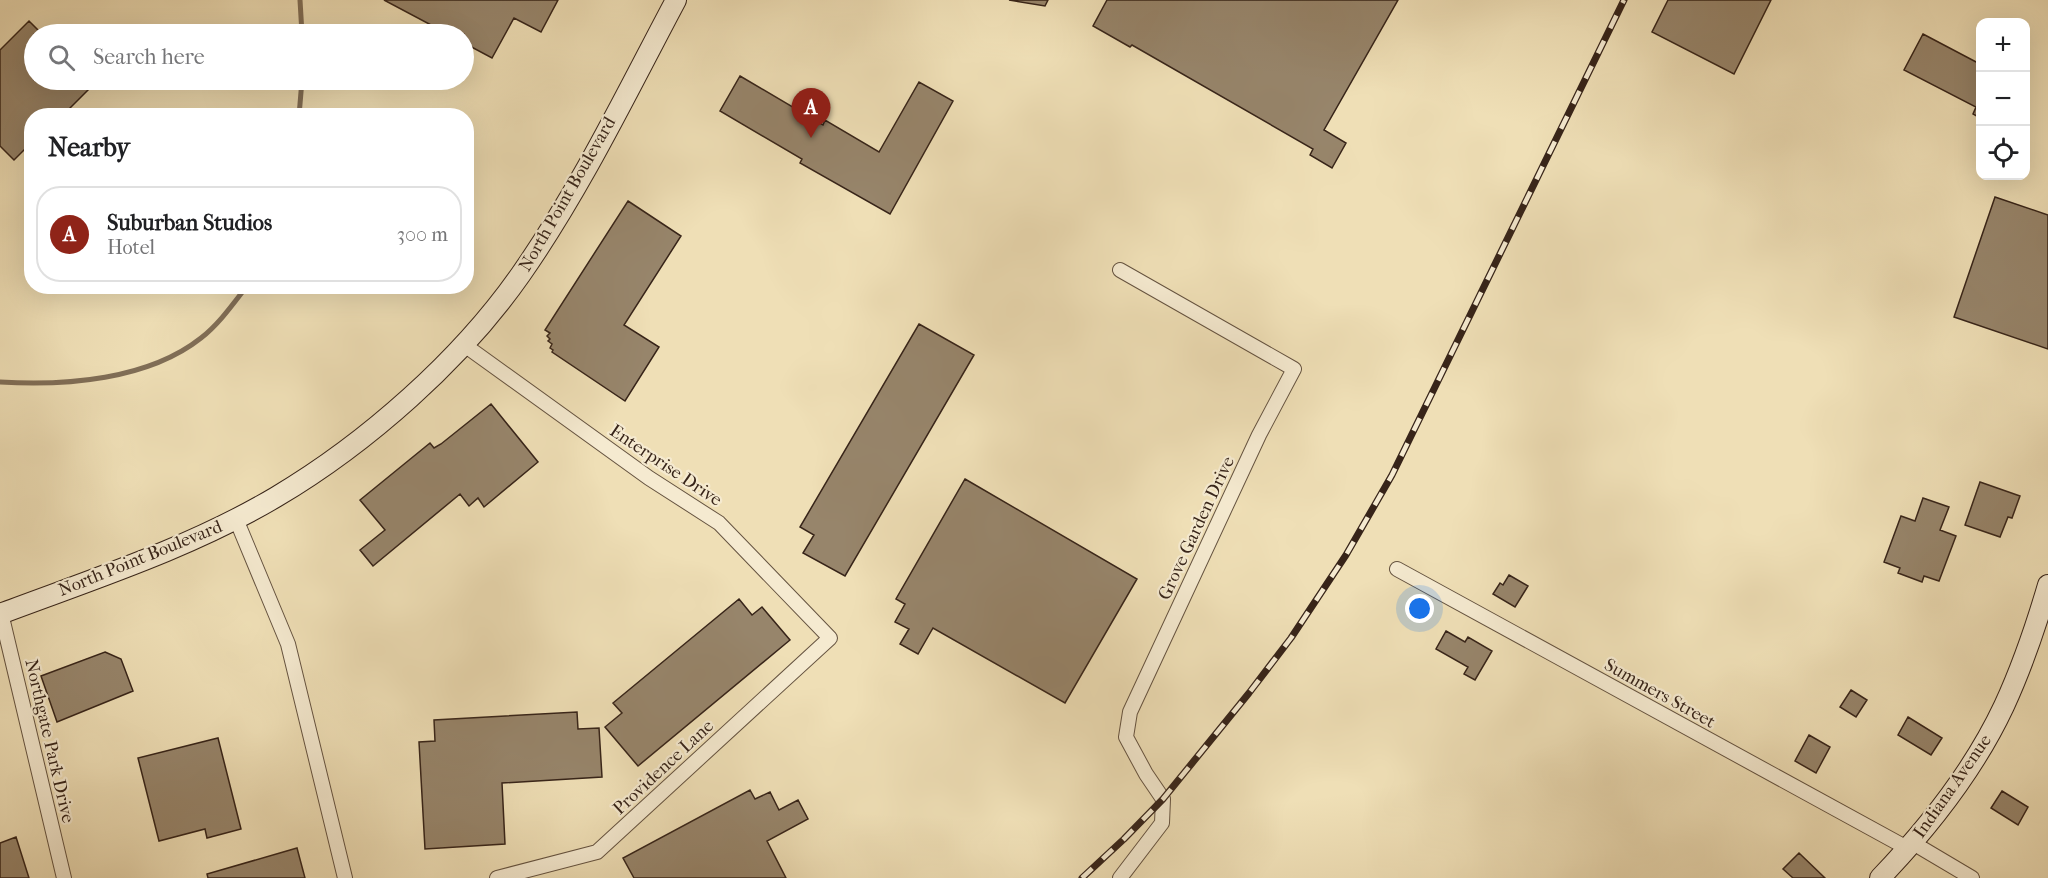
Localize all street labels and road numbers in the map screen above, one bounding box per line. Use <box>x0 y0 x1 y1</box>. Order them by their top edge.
street label: North Point Boulevard <box>515 113 620 275</box>
street label: Enterprise Drive <box>606 420 726 511</box>
street label: Grove Garden Drive <box>1154 453 1239 603</box>
street label: North Point Boulevard <box>55 516 225 601</box>
street label: Summers Street <box>1601 654 1720 733</box>
street label: Northgate Park Drive <box>20 657 79 825</box>
street label: Providence Lane <box>609 715 718 819</box>
street label: Indiana Avenue <box>1909 730 1996 842</box>

